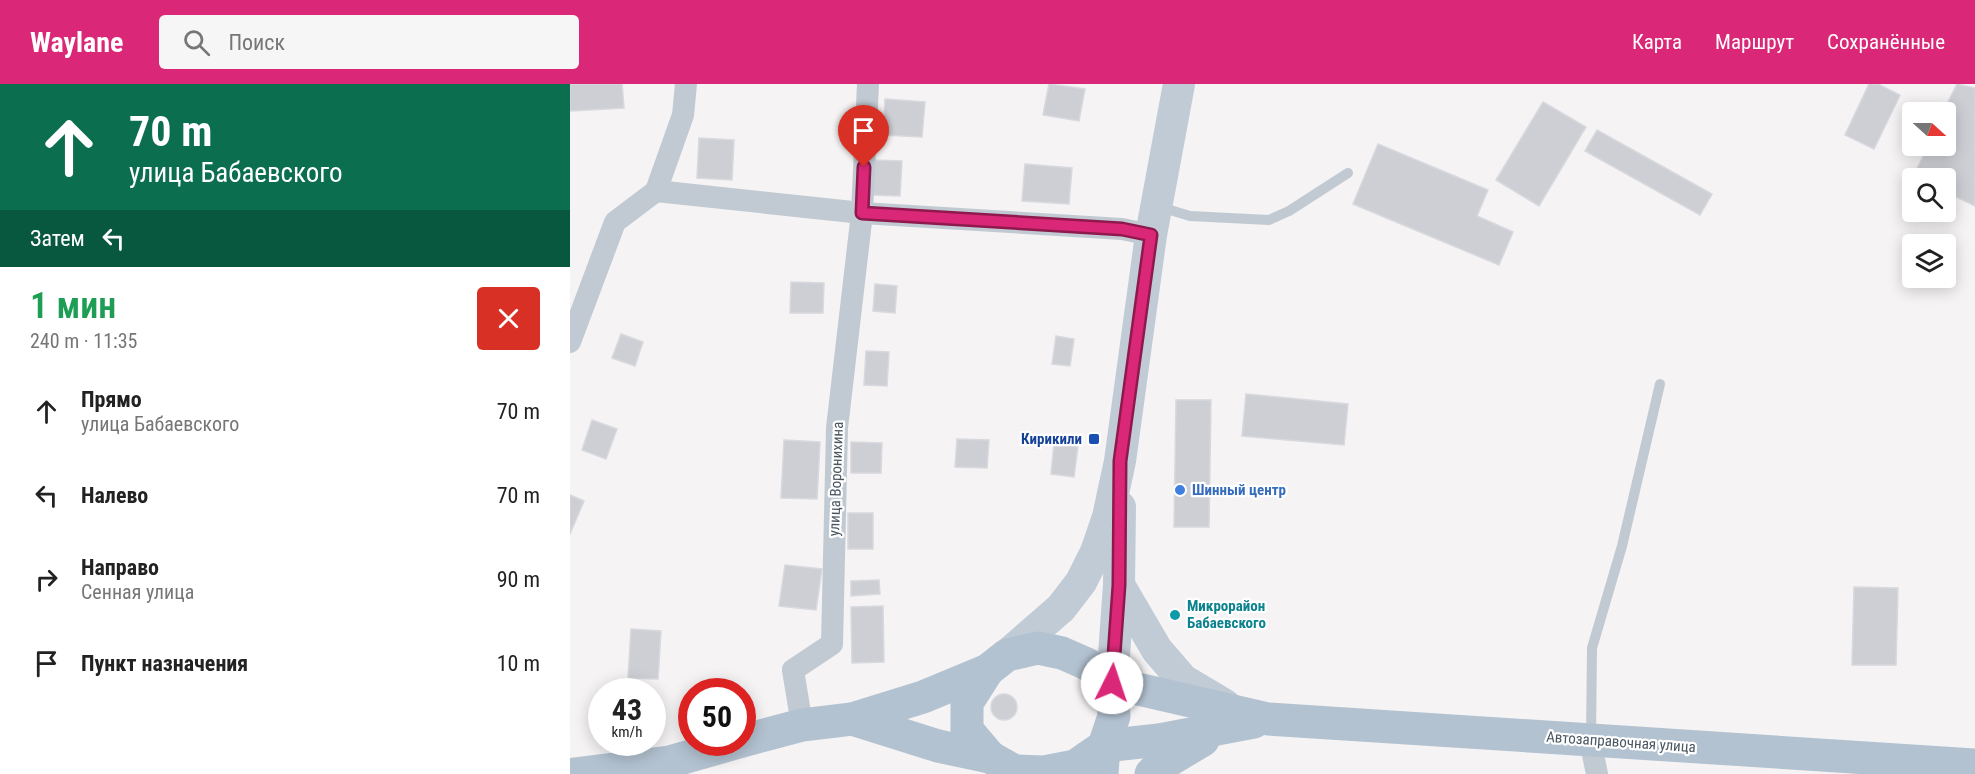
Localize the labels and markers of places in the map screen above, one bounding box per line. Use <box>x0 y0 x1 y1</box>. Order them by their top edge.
pin <box>838 105 889 167</box>
place label: Кирикили <box>1021 430 1082 448</box>
marker: Кирикили <box>1087 432 1101 446</box>
place label: Шинный центр <box>1192 481 1286 499</box>
marker: Шинный центр <box>1173 483 1187 497</box>
place label: Микрорайон Бабаевского <box>1187 597 1266 632</box>
marker: Микрорайон Бабаевского <box>1168 608 1182 622</box>

